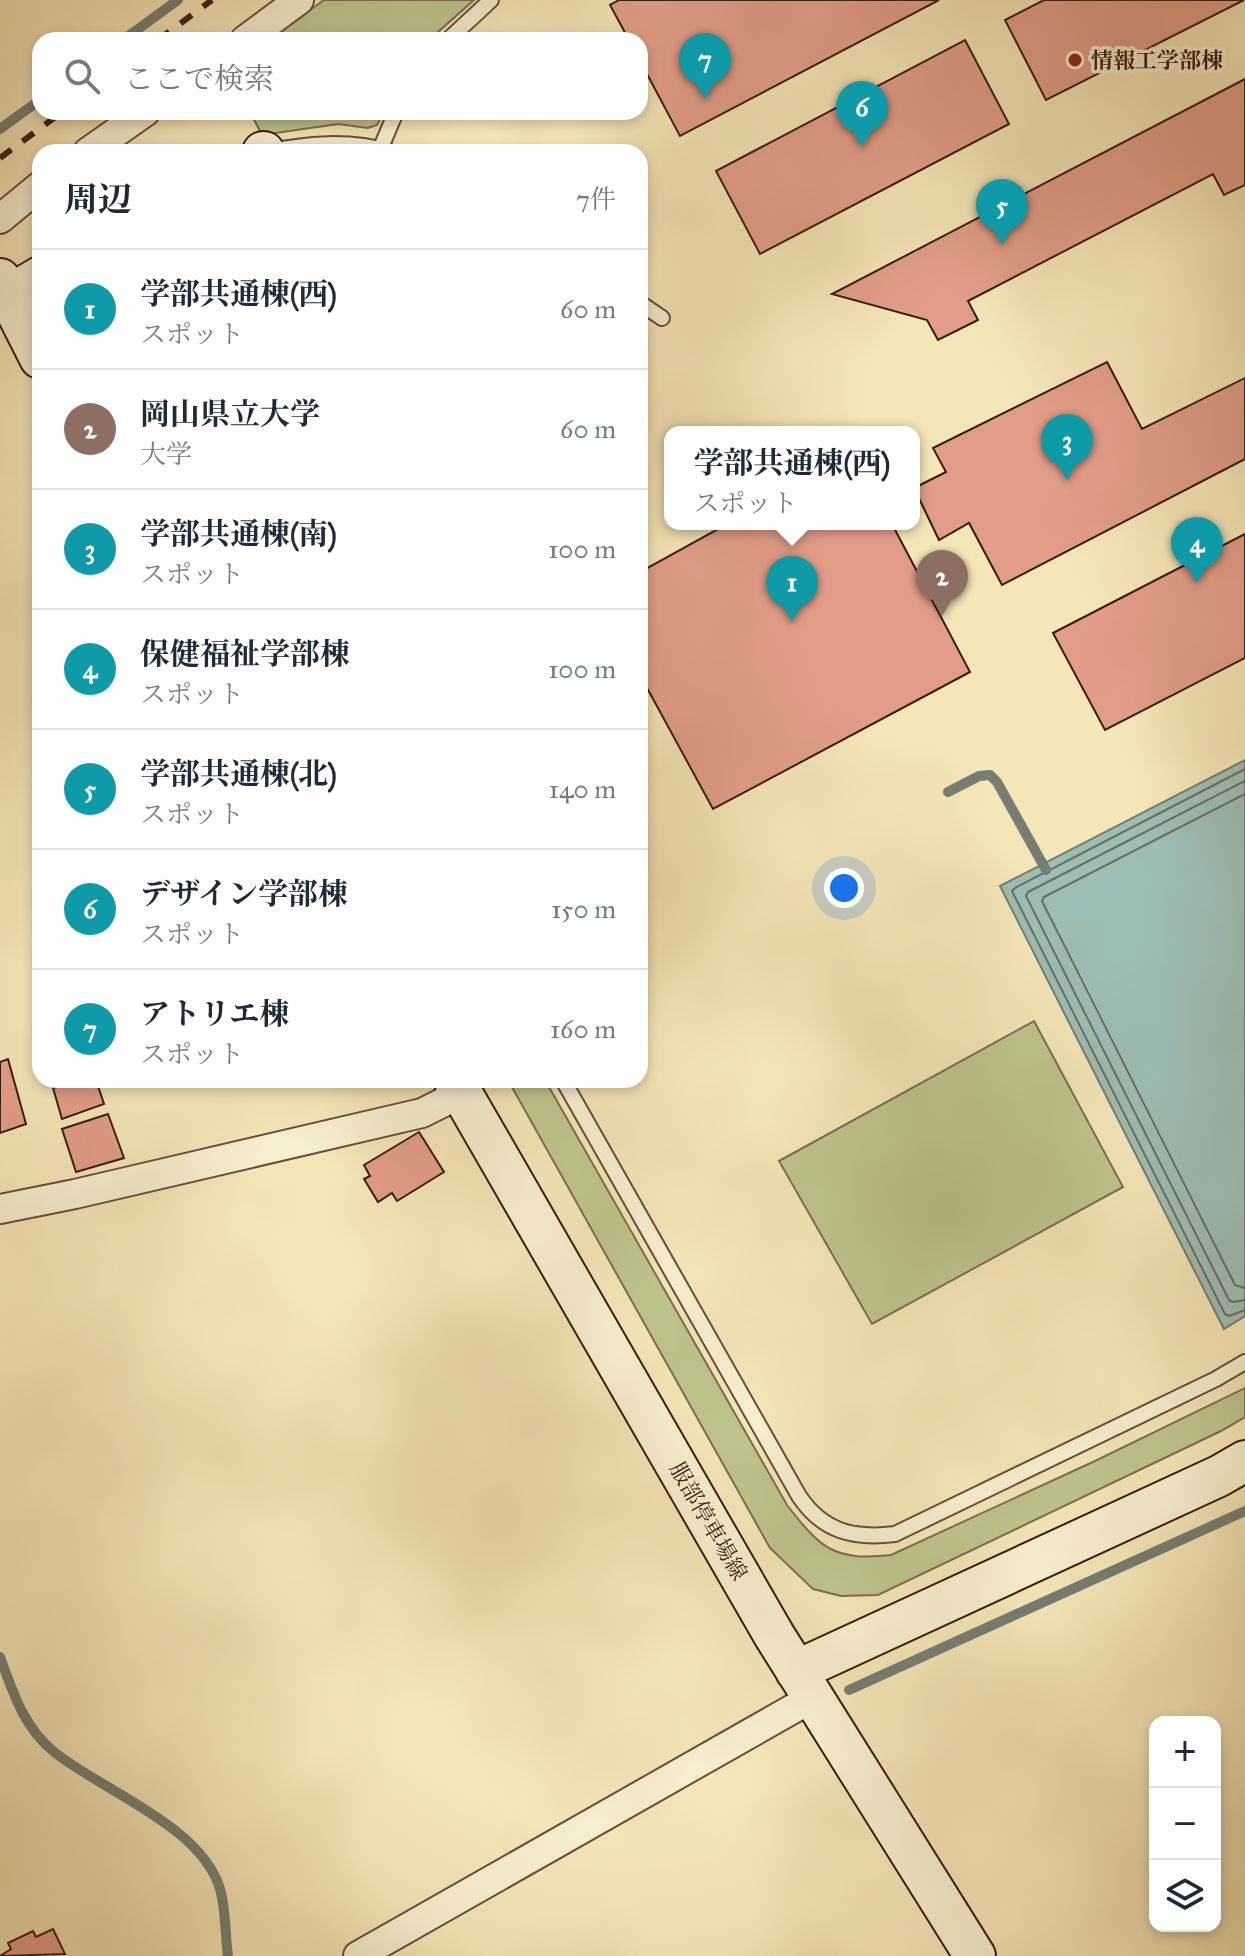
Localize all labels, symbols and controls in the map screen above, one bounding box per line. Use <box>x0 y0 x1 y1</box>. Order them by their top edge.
search box <box>32 32 648 120</box>
pin: 7 <box>679 33 731 99</box>
place label: 情報工学部棟 <box>1091 47 1223 74</box>
marker: 情報工学部棟 <box>1066 51 1084 69</box>
icon: search <box>60 54 104 98</box>
text: ここで検索 <box>124 61 274 97</box>
pin: 6 <box>836 81 888 147</box>
text: 周辺 <box>64 179 132 220</box>
pin: 5 <box>976 179 1028 245</box>
text: 7件 <box>576 183 616 215</box>
text: 学部共通棟(西) <box>140 276 337 312</box>
text: 1 <box>85 293 95 325</box>
text: 60 m <box>560 293 616 325</box>
text: スポット <box>140 318 244 350</box>
text: 岡山県立大学 <box>140 396 320 432</box>
text: 2 <box>84 413 96 445</box>
text: 60 m <box>560 413 616 445</box>
pin: 3 <box>1041 414 1093 480</box>
popup <box>664 426 920 530</box>
text: 大学 <box>140 438 192 470</box>
text: 学部共通棟(西) <box>694 445 890 481</box>
text: スポット <box>694 487 798 519</box>
text: 学部共通棟(南) <box>140 516 337 552</box>
pin: 4 <box>1171 517 1223 583</box>
text: 3 <box>85 533 95 565</box>
text: 100 m <box>548 533 616 565</box>
pin: 2 <box>916 550 968 616</box>
pin: 1 <box>766 556 818 622</box>
text: スポット <box>140 558 244 590</box>
text: 保健福祉学部棟 <box>140 636 350 672</box>
text: 4 <box>83 653 97 685</box>
text: 100 m <box>548 653 616 685</box>
text: スポット <box>140 678 244 710</box>
text: 学部共通棟(北) <box>140 756 337 792</box>
text: 5 <box>84 773 96 805</box>
text: 140 m <box>549 773 616 805</box>
text: スポット <box>140 798 244 830</box>
your location <box>824 868 864 908</box>
text: デザイン学部棟 <box>140 876 348 912</box>
text: 6 <box>83 893 97 925</box>
text: 150 m <box>551 893 616 925</box>
text: スポット <box>140 918 244 950</box>
text: アトリエ棟 <box>140 996 289 1032</box>
text: 7 <box>83 1013 97 1045</box>
text: 160 m <box>550 1013 616 1045</box>
text: スポット <box>140 1038 244 1070</box>
street label: 服部停車場線 <box>664 1457 753 1585</box>
map controls <box>1149 1716 1221 1932</box>
button: + <box>1149 1716 1221 1788</box>
button: − <box>1149 1788 1221 1860</box>
button: layers <box>1149 1860 1221 1932</box>

